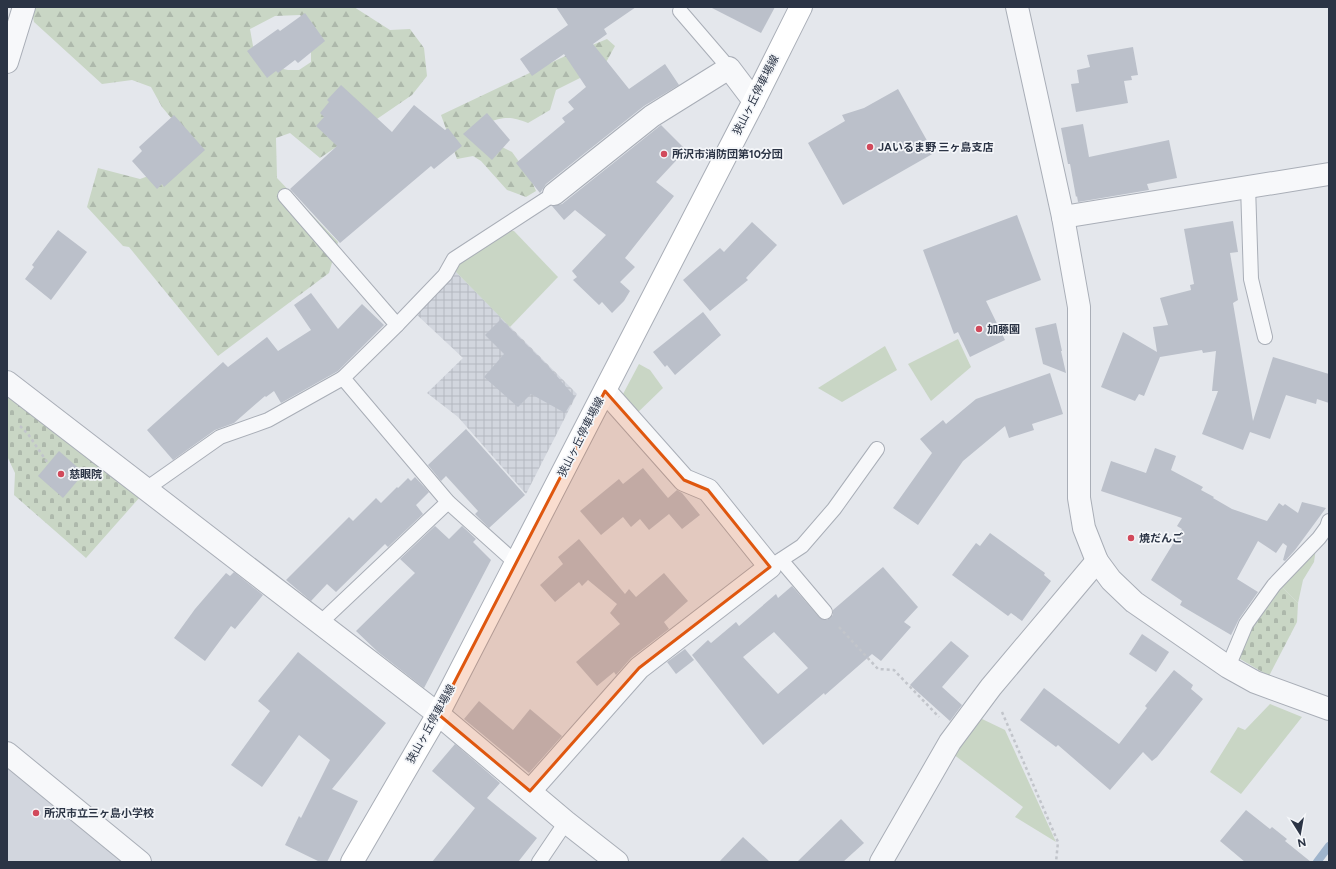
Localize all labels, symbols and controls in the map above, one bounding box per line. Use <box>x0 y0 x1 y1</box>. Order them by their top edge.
street label: 狭山ヶ丘停車場線 <box>730 53 782 137</box>
place label: JAいるま野 三ヶ島支店 <box>878 141 994 154</box>
marker: JAいるま野 三ヶ島支店 <box>865 142 875 152</box>
place label: 所沢市消防団第10分団 <box>672 148 783 161</box>
marker: 所沢市消防団第10分団 <box>659 149 669 159</box>
place label: 加藤園 <box>987 323 1020 336</box>
marker: 加藤園 <box>974 324 984 334</box>
street label: 狭山ヶ丘停車場線 <box>555 395 607 479</box>
place label: 慈眼院 <box>69 468 102 481</box>
marker: 慈眼院 <box>56 469 66 479</box>
place label: 焼だんご <box>1139 532 1183 545</box>
marker: 焼だんご <box>1126 533 1136 543</box>
street label: 狭山ヶ丘停車場線 <box>404 682 458 766</box>
place label: 所沢市立三ヶ島小学校 <box>44 807 154 820</box>
marker: 所沢市立三ヶ島小学校 <box>31 808 41 818</box>
north arrow <box>1280 813 1320 853</box>
text: N <box>1296 835 1307 850</box>

